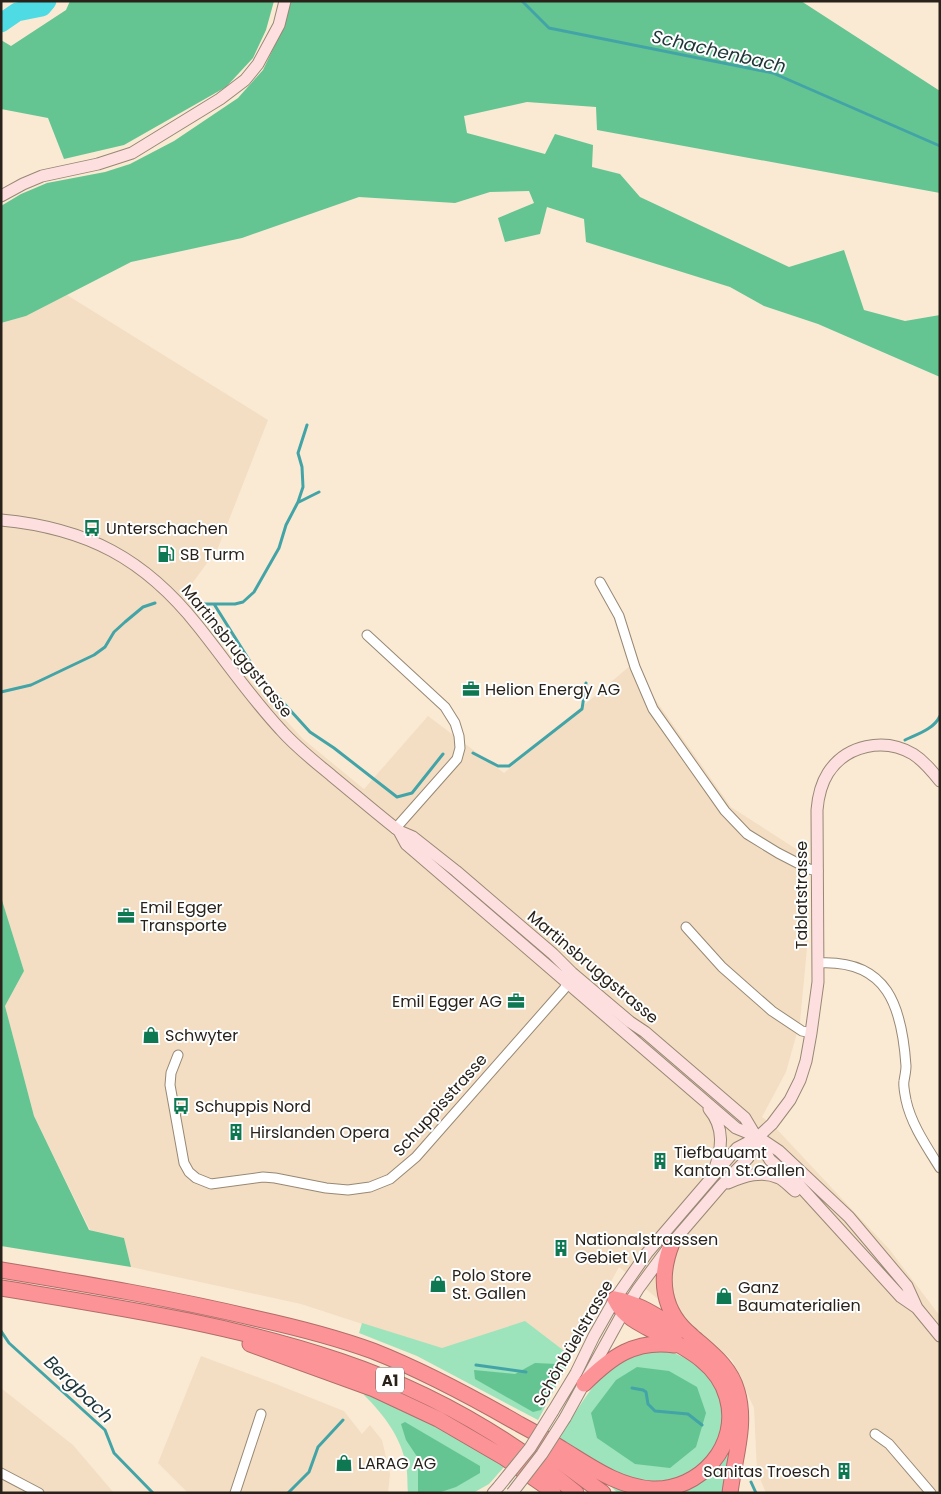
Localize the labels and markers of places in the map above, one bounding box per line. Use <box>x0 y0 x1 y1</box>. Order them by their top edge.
place label: Unterschachen <box>106 517 228 540</box>
bus stop icon: Unterschachen <box>82 518 102 538</box>
place label: SB Turm <box>180 543 245 566</box>
fuel station icon: SB Turm <box>156 544 176 564</box>
place label: Helion Energy AG <box>485 678 620 701</box>
office icon: Helion Energy AG <box>461 679 481 699</box>
place label: Emil Egger Transporte <box>140 896 227 937</box>
office icon: Emil Egger Transporte <box>116 906 136 926</box>
place label: Emil Egger AG <box>392 990 502 1013</box>
office icon: Emil Egger AG <box>506 991 526 1011</box>
place label: Schwyter <box>165 1024 238 1047</box>
shop icon: Schwyter <box>141 1025 161 1045</box>
place label: Schuppis Nord <box>195 1095 311 1118</box>
bus stop icon: Schuppis Nord <box>171 1096 191 1116</box>
place label: Hirslanden Opera <box>250 1121 390 1144</box>
building icon: Hirslanden Opera <box>226 1122 246 1142</box>
place label: Tiefbauamt Kanton St.Gallen <box>674 1141 805 1182</box>
building icon: Tiefbauamt Kanton St.Gallen <box>650 1151 670 1171</box>
place label: Nationalstrasssen Gebiet VI <box>575 1228 718 1269</box>
building icon: Nationalstrasssen Gebiet VI <box>551 1238 571 1258</box>
place label: Polo Store St. Gallen <box>452 1264 531 1305</box>
shop icon: Polo Store St. Gallen <box>428 1274 448 1294</box>
place label: Ganz Baumaterialien <box>738 1276 861 1317</box>
shop icon: Ganz Baumaterialien <box>714 1286 734 1306</box>
place label: LARAG AG <box>358 1452 436 1475</box>
shop icon: LARAG AG <box>334 1453 354 1473</box>
place label: Sanitas Troesch <box>703 1460 830 1483</box>
building icon: Sanitas Troesch <box>834 1461 854 1481</box>

